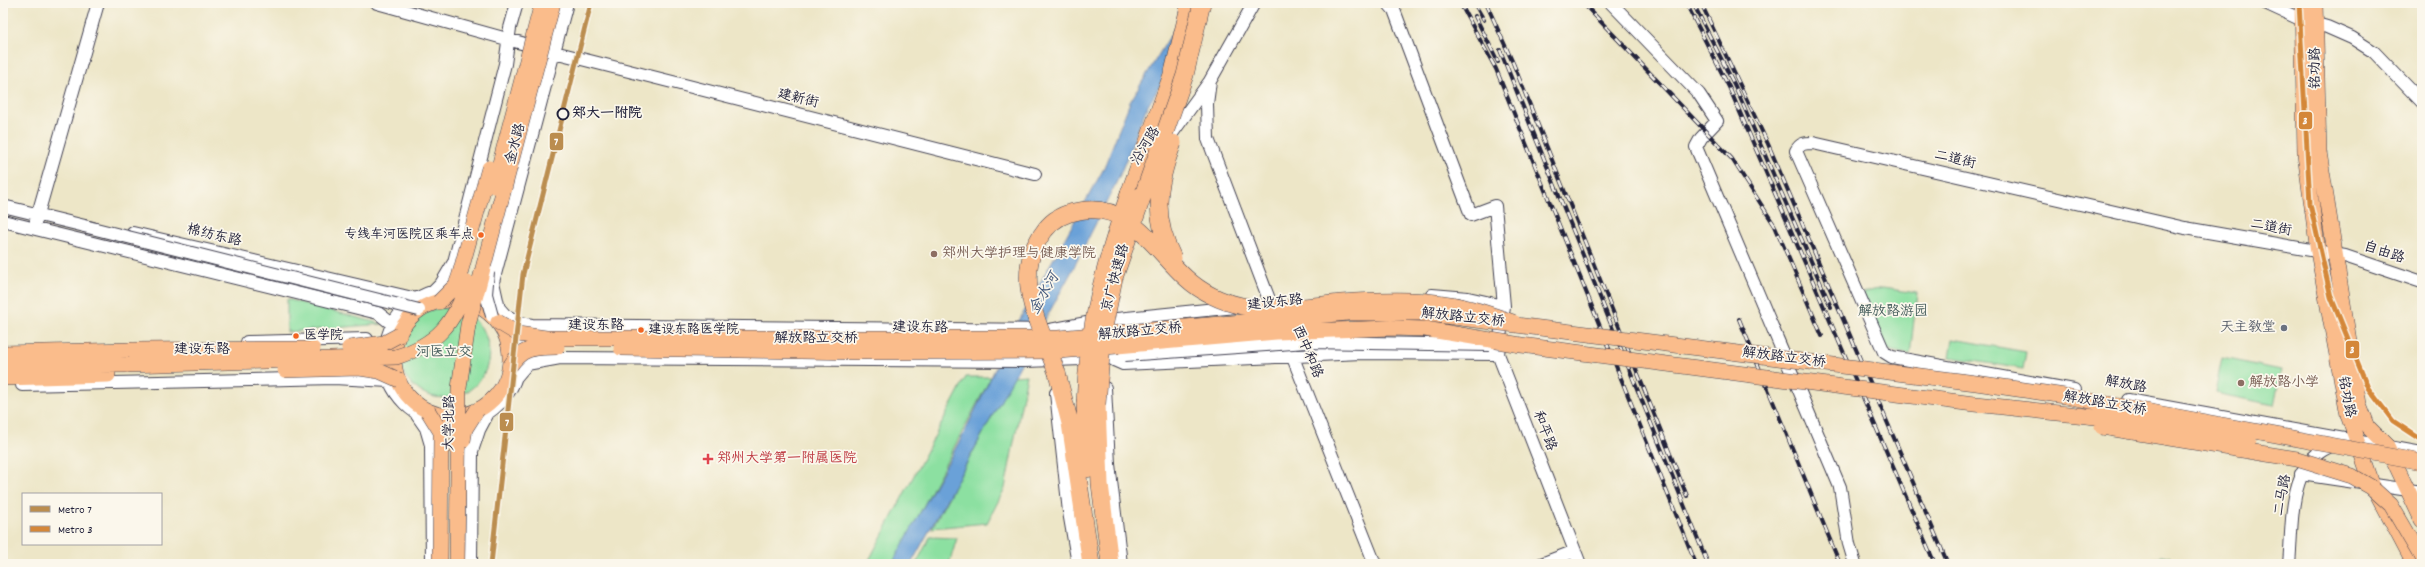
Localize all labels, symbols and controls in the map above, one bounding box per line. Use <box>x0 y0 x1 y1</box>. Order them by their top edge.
street label: 铭功路 <box>2306 47 2326 89</box>
street label: 建新街 <box>775 84 821 114</box>
place label: 郑大一附院 <box>572 104 642 124</box>
marker: 郑大一附院 <box>556 107 570 121</box>
line badge: 3 <box>2298 111 2313 130</box>
text: 3 <box>2303 114 2308 130</box>
street label: 金水路 <box>501 121 531 167</box>
street label: 沿河路 <box>1126 123 1166 169</box>
line badge: 7 <box>549 132 564 151</box>
text: 7 <box>554 135 559 151</box>
street label: 二道街 <box>1932 146 1978 174</box>
street label: 二道街 <box>2249 215 2293 241</box>
street label: 棉纺东路 <box>184 220 244 252</box>
place label: 专线车河医院区乘车点 <box>344 226 474 245</box>
marker: 专线车河医院区乘车点 <box>476 230 486 240</box>
street label: 自由路 <box>2361 237 2407 269</box>
street label: 京广快速路 <box>1097 242 1135 314</box>
place label: 郑州大学护理与健康学院 <box>942 244 1096 264</box>
marker: 郑州大学护理与健康学院 <box>929 249 939 259</box>
water label: 金水河 <box>1024 266 1067 319</box>
street label: 建设东路 <box>1246 290 1304 316</box>
park label: 解放路游园 <box>1858 302 1928 322</box>
street label: 解放路立交桥 <box>1420 304 1506 332</box>
street label: 建设东路 <box>568 316 624 336</box>
street label: 建设东路 <box>892 318 948 338</box>
street label: 解放路立交桥 <box>1097 318 1183 346</box>
place label: 天主教堂 <box>2220 318 2276 338</box>
place label: 建设东路医学院 <box>648 321 739 340</box>
street label: 西中和路 <box>1287 322 1327 382</box>
marker: 天主教堂 <box>2279 323 2289 333</box>
marker: 建设东路医学院 <box>636 325 646 335</box>
place label: 医学院 <box>304 327 343 346</box>
street label: 解放路立交桥 <box>774 329 858 349</box>
marker: 医学院 <box>291 331 301 341</box>
street label: 建设东路 <box>174 340 230 360</box>
line badge: 3 <box>2345 340 2360 359</box>
park label: 河医立交 <box>416 343 472 363</box>
street label: 解放路立交桥 <box>1741 343 1827 373</box>
text: 3 <box>2350 343 2355 359</box>
street label: 解放路 <box>2104 372 2148 398</box>
place label: 解放路小学 <box>2249 373 2319 393</box>
street label: 铭功路 <box>2332 374 2360 420</box>
marker: 解放路小学 <box>2236 378 2246 388</box>
street label: 解放路立交桥 <box>2062 387 2148 421</box>
street label: 大学北路 <box>440 395 460 451</box>
street label: 和平路 <box>1527 408 1561 454</box>
line badge: 7 <box>499 412 514 432</box>
text: 7 <box>505 416 510 432</box>
place label: 郑州大学第一附属医院 <box>717 449 857 469</box>
marker: 郑州大学第一附属医院 <box>702 453 714 465</box>
street label: 二马路 <box>2270 473 2296 517</box>
legend <box>22 493 162 545</box>
text: Metro 7 <box>58 502 92 519</box>
text: Metro 3 <box>58 522 93 539</box>

